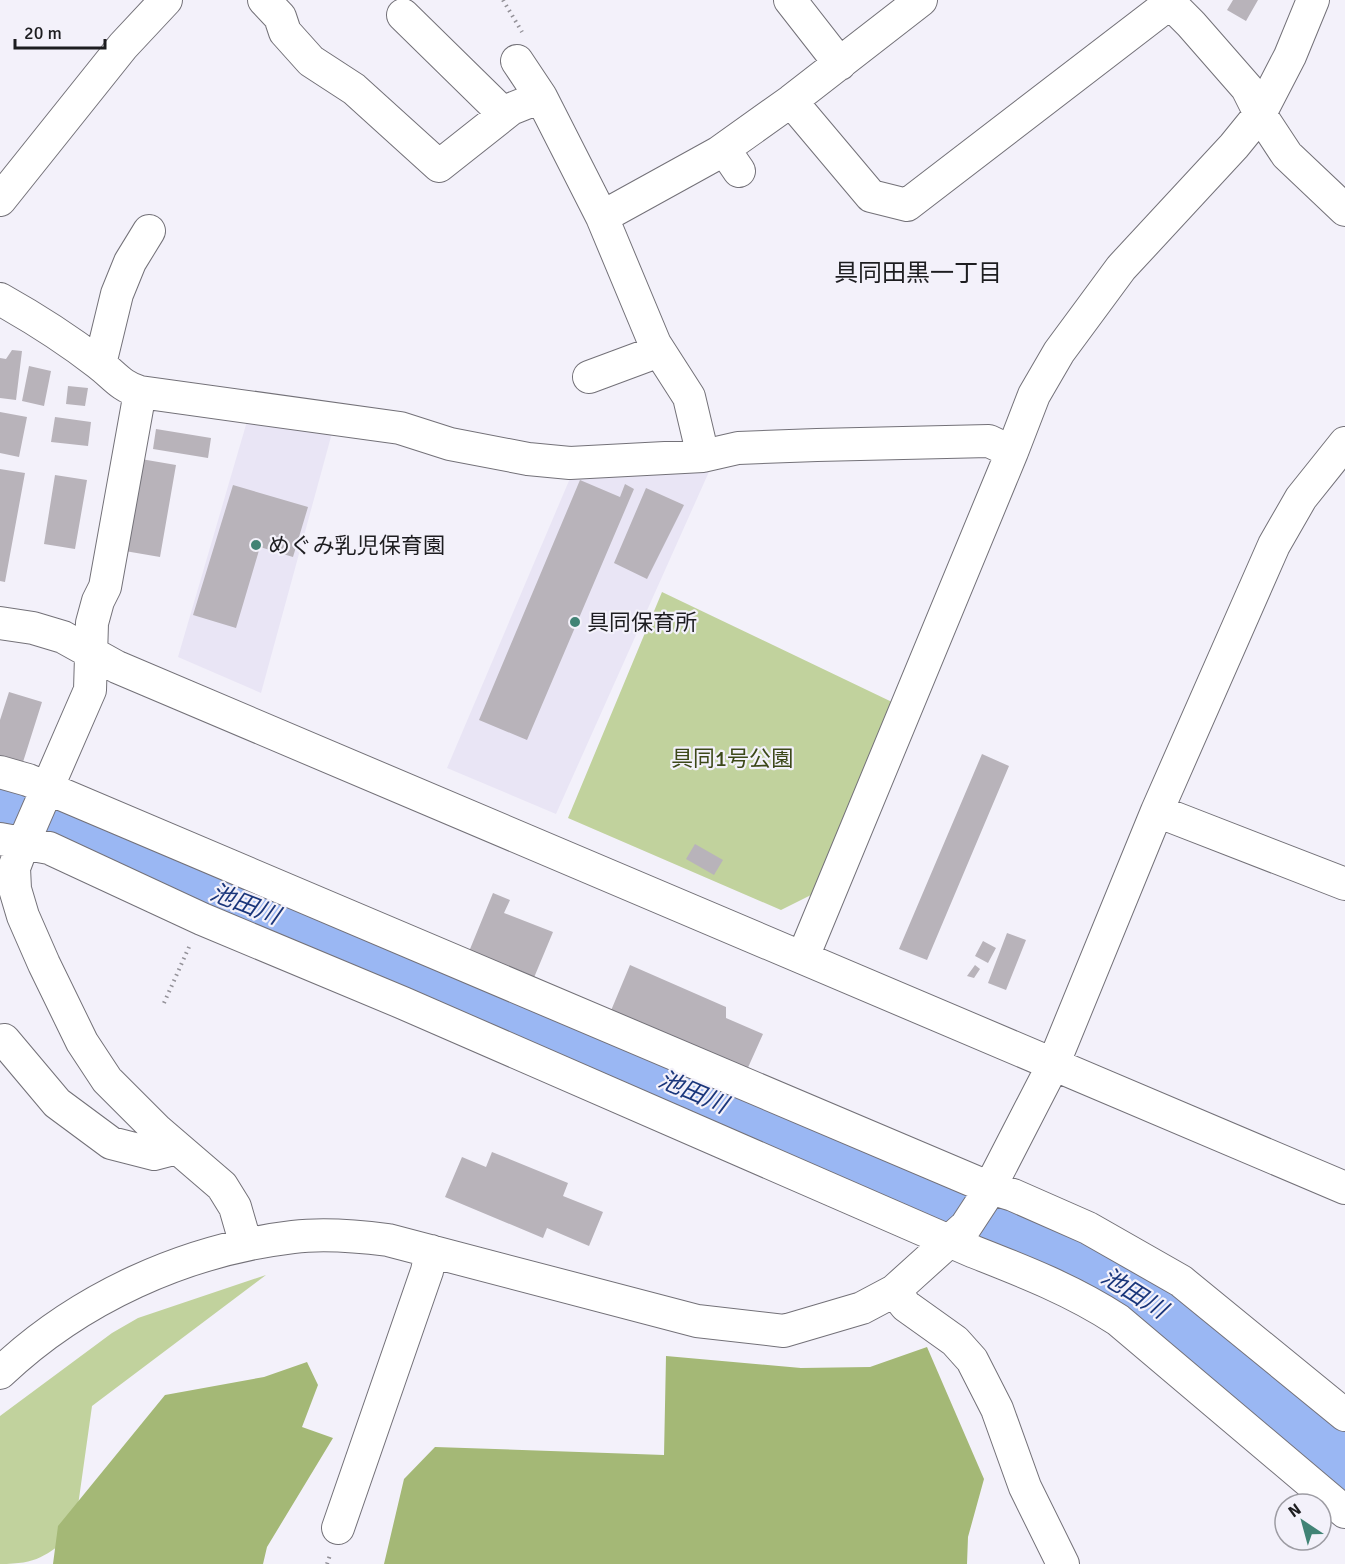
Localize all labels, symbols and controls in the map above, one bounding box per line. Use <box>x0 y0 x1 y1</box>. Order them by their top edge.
scale bar <box>15 12 105 50</box>
text: 20 m <box>24 22 62 44</box>
district label: 具同田黒一丁目 <box>834 258 1002 288</box>
place label: めぐみ乳児保育園 <box>268 532 445 559</box>
marker: めぐみ乳児保育園 <box>249 538 263 552</box>
place label: 具同保育所 <box>587 609 697 636</box>
marker: 具同保育所 <box>568 615 582 629</box>
park label: 具同1号公園 <box>671 745 793 772</box>
water label: 池田川 <box>206 877 287 932</box>
water label: 池田川 <box>654 1064 735 1121</box>
water label: 池田川 <box>1096 1261 1175 1326</box>
north arrow <box>1273 1492 1333 1552</box>
text: N <box>1284 1499 1305 1522</box>

